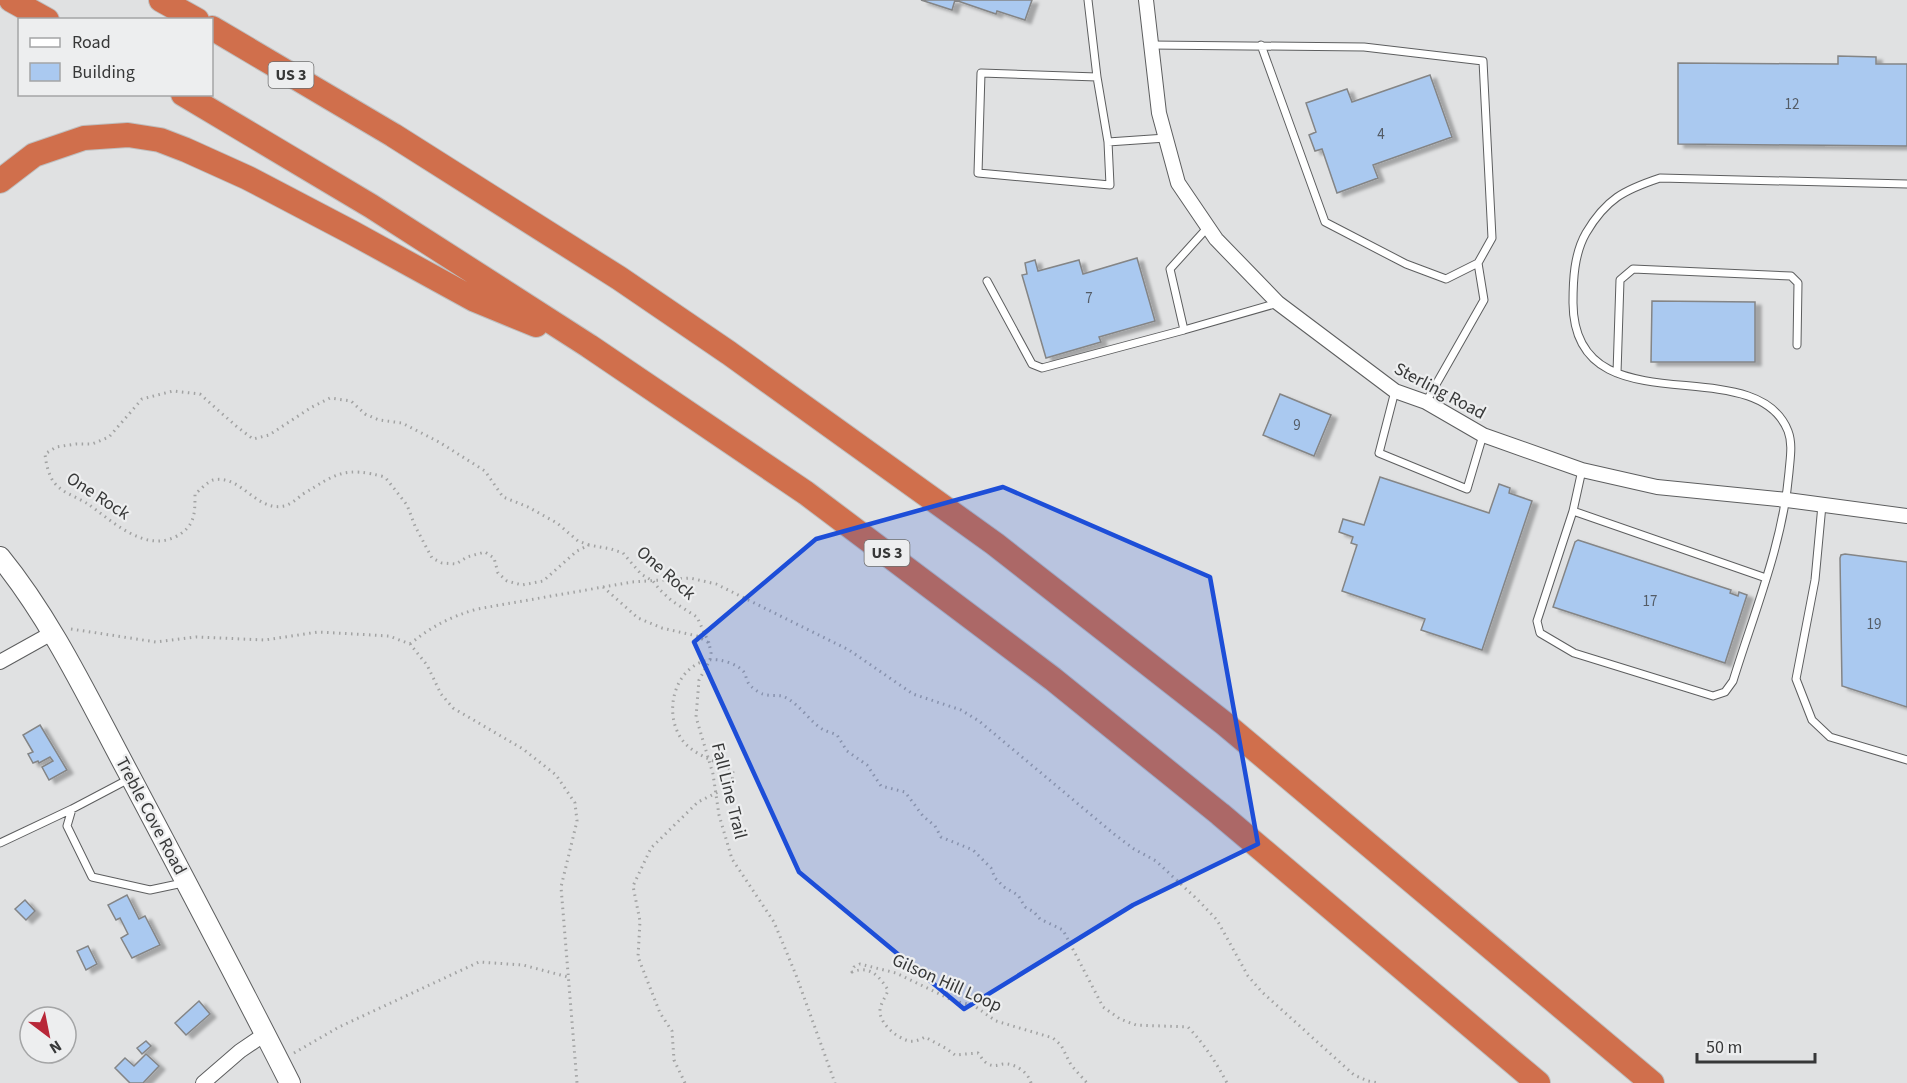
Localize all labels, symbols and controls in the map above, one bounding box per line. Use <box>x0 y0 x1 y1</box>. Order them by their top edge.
legend <box>18 18 213 96</box>
text: Road <box>72 30 111 55</box>
text: Building <box>72 60 135 85</box>
road number: US 3 <box>268 62 314 88</box>
house number: 12 <box>1785 94 1799 115</box>
house number: 4 <box>1377 124 1385 145</box>
house number: 7 <box>1085 288 1093 309</box>
street label: Sterling Road <box>1390 356 1490 426</box>
house number: 9 <box>1293 415 1301 436</box>
street label: One Rock <box>61 466 135 526</box>
street label: One Rock <box>631 540 701 606</box>
road number: US 3 <box>864 540 910 566</box>
house number: 17 <box>1643 591 1657 612</box>
house number: 19 <box>1867 614 1881 635</box>
street label: Fall Line Trail <box>705 740 753 842</box>
street label: Treble Cove Road <box>109 753 193 879</box>
street label: Gilson Hill Loop <box>888 948 1006 1018</box>
north arrow <box>18 1005 78 1065</box>
scale bar <box>1697 1026 1816 1064</box>
text: N <box>45 1035 66 1059</box>
text: 50 m <box>1706 1035 1742 1060</box>

